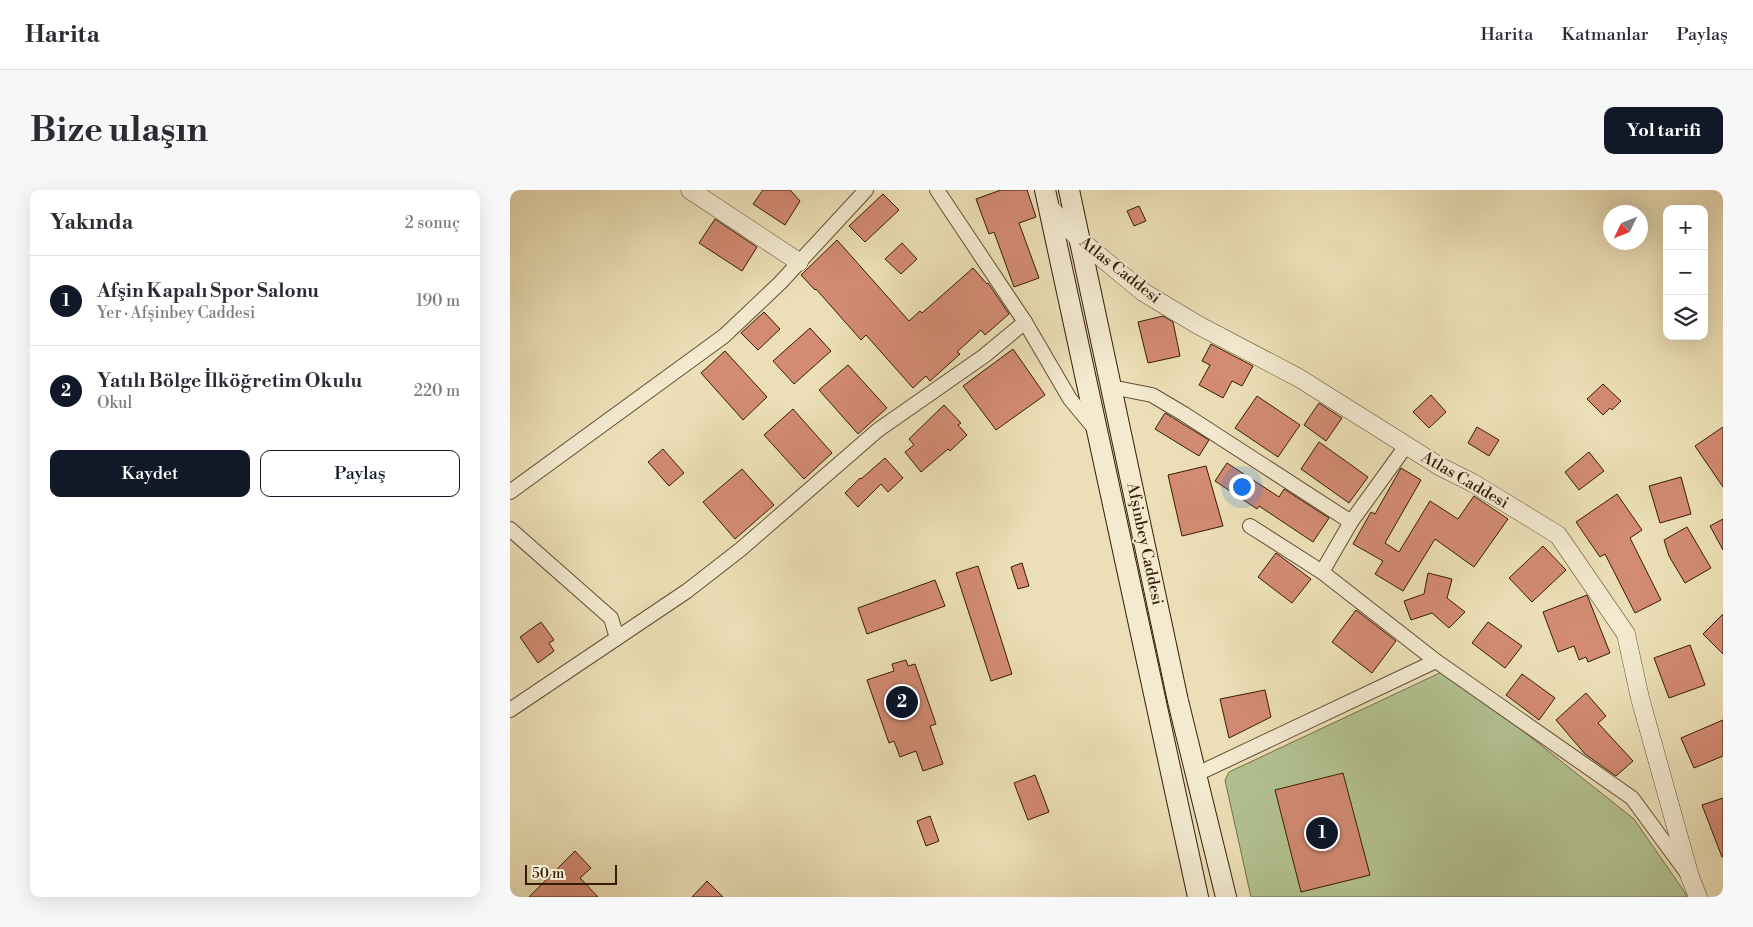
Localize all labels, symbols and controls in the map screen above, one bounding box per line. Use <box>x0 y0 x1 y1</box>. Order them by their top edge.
text: Harita <box>25 20 100 50</box>
text: Harita <box>1480 23 1533 46</box>
text: Katmanlar <box>1561 23 1649 46</box>
text: Paylaş <box>1677 23 1728 46</box>
button: Yol tarifi <box>1604 107 1723 154</box>
text: Bize ulaşın <box>30 109 208 152</box>
north arrow <box>1603 205 1648 250</box>
map controls <box>1663 205 1708 340</box>
button: + <box>1663 205 1708 250</box>
text: Yakında <box>50 210 133 236</box>
text: 2 sonuç <box>405 213 460 233</box>
street label: Atlas Caddesi <box>1075 231 1165 308</box>
button: − <box>1663 250 1708 295</box>
text: Afşin Kapalı Spor Salonu <box>97 279 319 303</box>
text: 1 <box>62 291 70 311</box>
text: 190 m <box>416 291 460 311</box>
button: layers <box>1663 295 1708 340</box>
text: Yer · Afşinbey Caddesi <box>97 303 255 323</box>
text: Yatılı Bölge İlköğretim Okulu <box>97 369 362 393</box>
text: 2 <box>61 381 71 401</box>
text: 220 m <box>414 381 460 401</box>
text: Okul <box>97 393 132 413</box>
street label: Atlas Caddesi <box>1417 446 1512 513</box>
button: Kaydet <box>50 450 250 497</box>
button: Paylaş <box>260 450 460 497</box>
your location <box>1229 474 1255 500</box>
street label: Afşinbey Caddesi <box>1122 480 1168 607</box>
pin: 2 <box>886 683 918 721</box>
pin: 1 <box>1306 814 1338 852</box>
scale bar <box>525 862 618 885</box>
text: 50 m <box>532 865 564 883</box>

